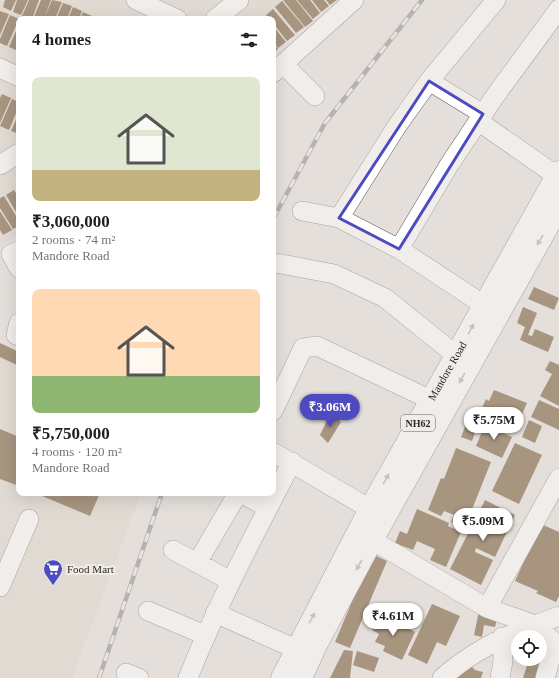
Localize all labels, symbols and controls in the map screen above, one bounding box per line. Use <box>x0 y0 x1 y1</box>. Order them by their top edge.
icon: filters <box>238 29 260 51</box>
text: 4 homes <box>32 30 91 49</box>
icon: home <box>110 103 182 175</box>
text: ₹3,060,000 <box>32 212 110 231</box>
text: 2 rooms · 74 m² <box>32 232 115 247</box>
one-way arrow <box>536 234 543 246</box>
text: Mandore Road <box>32 248 110 263</box>
icon: home <box>110 315 182 387</box>
one-way arrow <box>468 323 474 335</box>
street label: Mandore Road <box>425 339 469 402</box>
one-way arrow <box>459 372 466 384</box>
pin: ₹3.06M <box>297 394 363 428</box>
text: ₹3.06M <box>309 399 351 414</box>
pin: ₹5.75M <box>461 407 527 441</box>
text: ₹5.75M <box>473 412 515 427</box>
road number: NH62 <box>401 415 435 431</box>
text: ₹5,750,000 <box>32 424 110 443</box>
text: 4 rooms · 120 m² <box>32 444 122 459</box>
text: Mandore Road <box>32 460 110 475</box>
one-way arrow <box>383 473 390 485</box>
pin: ₹5.09M <box>450 508 516 542</box>
text: ₹5.09M <box>462 513 504 528</box>
supermarket icon: Food Mart <box>42 558 64 586</box>
one-way arrow <box>356 559 362 571</box>
place label: Food Mart <box>67 563 114 575</box>
pin: ₹4.61M <box>360 603 426 637</box>
text: ₹4.61M <box>372 608 414 623</box>
one-way arrow <box>308 612 315 624</box>
map controls <box>511 630 547 666</box>
button: locate <box>511 630 547 666</box>

